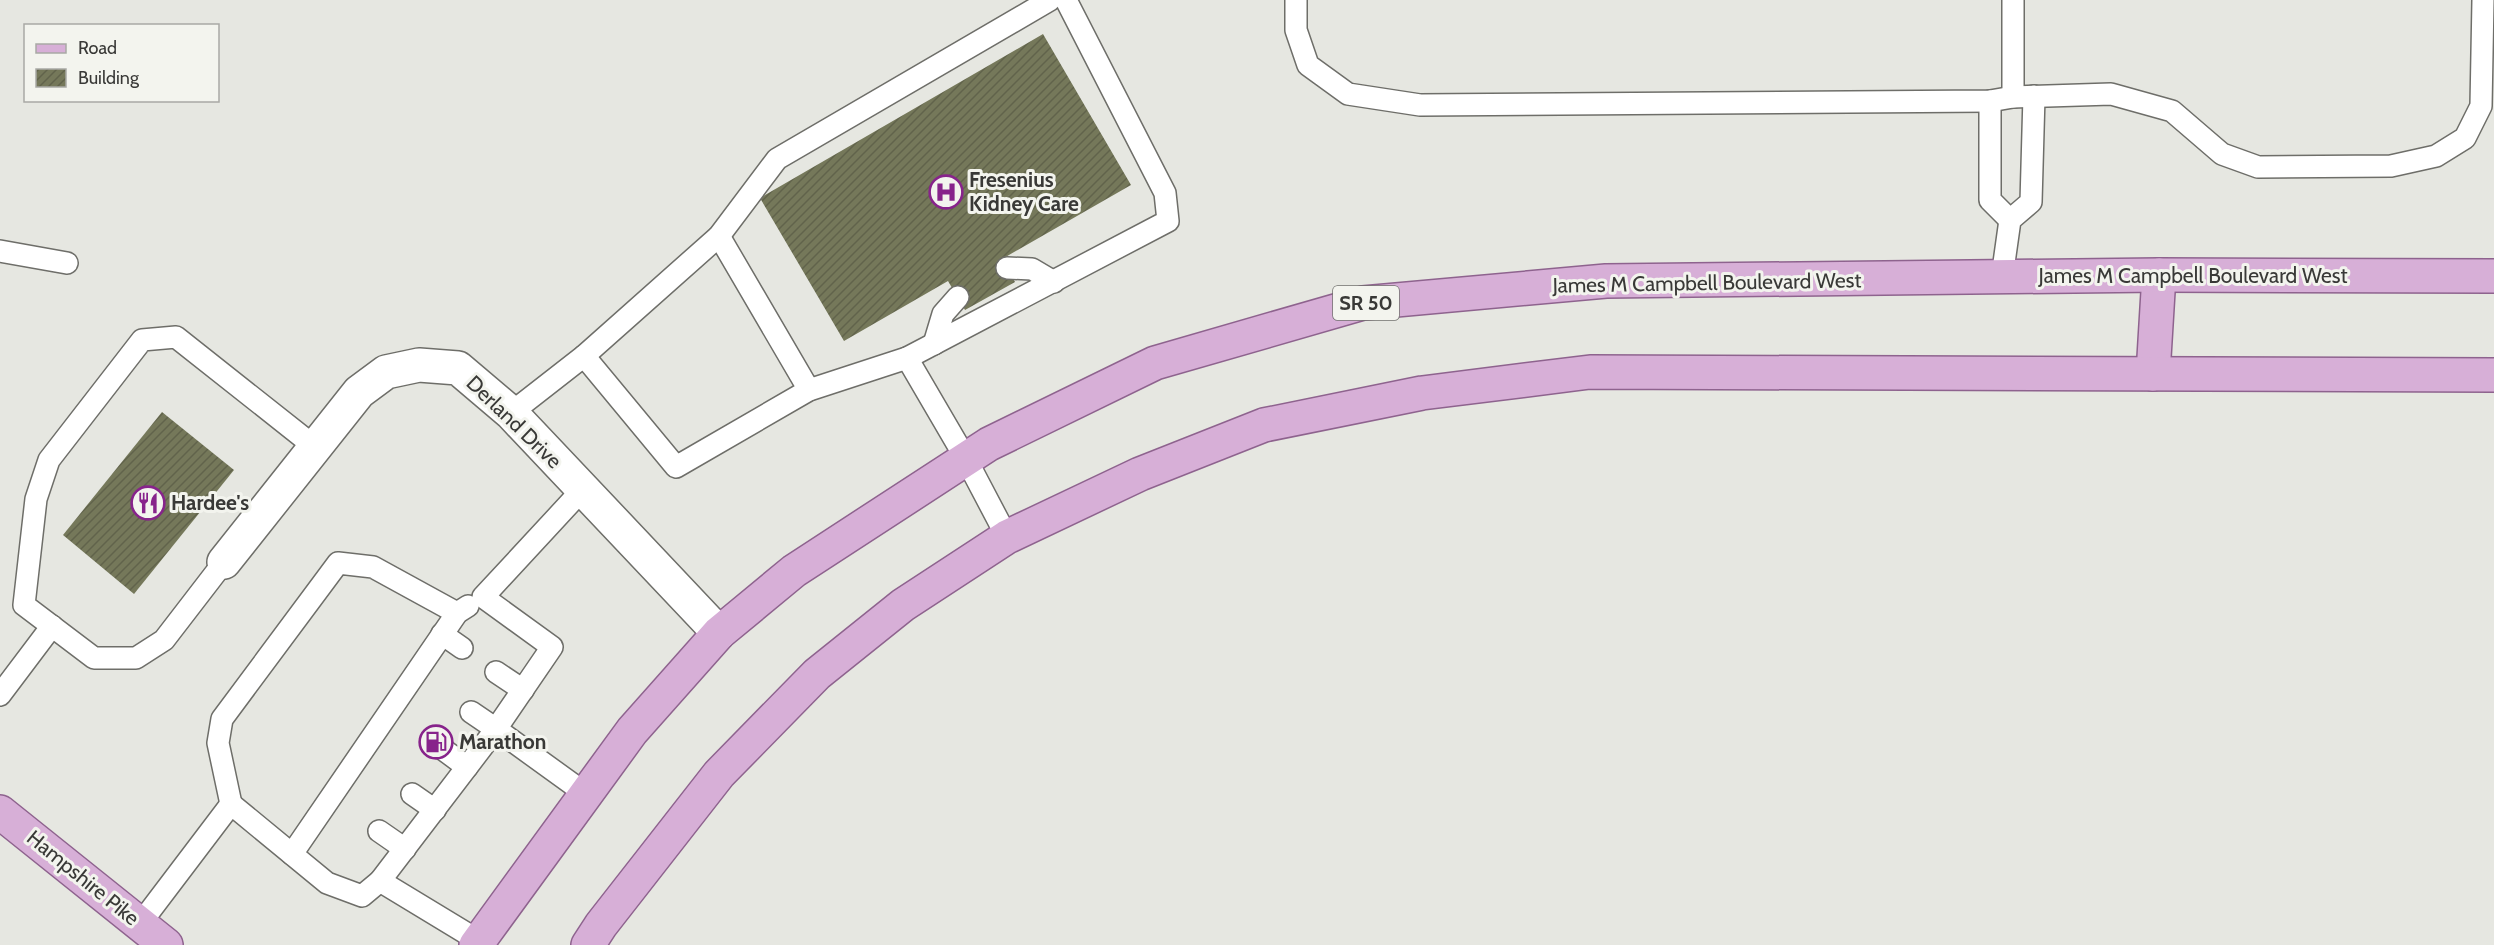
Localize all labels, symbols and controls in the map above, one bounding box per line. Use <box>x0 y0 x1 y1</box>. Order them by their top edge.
legend <box>24 24 219 102</box>
text: Road <box>78 37 117 59</box>
text: Building <box>78 67 140 89</box>
place label: Fresenius Kidney Care <box>969 167 1079 216</box>
hospital icon: Fresenius Kidney Care <box>928 174 964 210</box>
street label: James M Campbell Boulevard West <box>2038 263 2347 288</box>
street label: James M Campbell Boulevard West <box>1551 267 1862 298</box>
road number: SR 50 <box>1333 286 1399 320</box>
street label: Derland Drive <box>461 370 567 473</box>
restaurant icon: Hardee's <box>130 485 166 521</box>
place label: Hardee's <box>171 490 249 515</box>
fuel station icon: Marathon <box>418 724 454 760</box>
place label: Marathon <box>459 729 546 754</box>
street label: Hampshire Pike <box>22 825 145 931</box>

